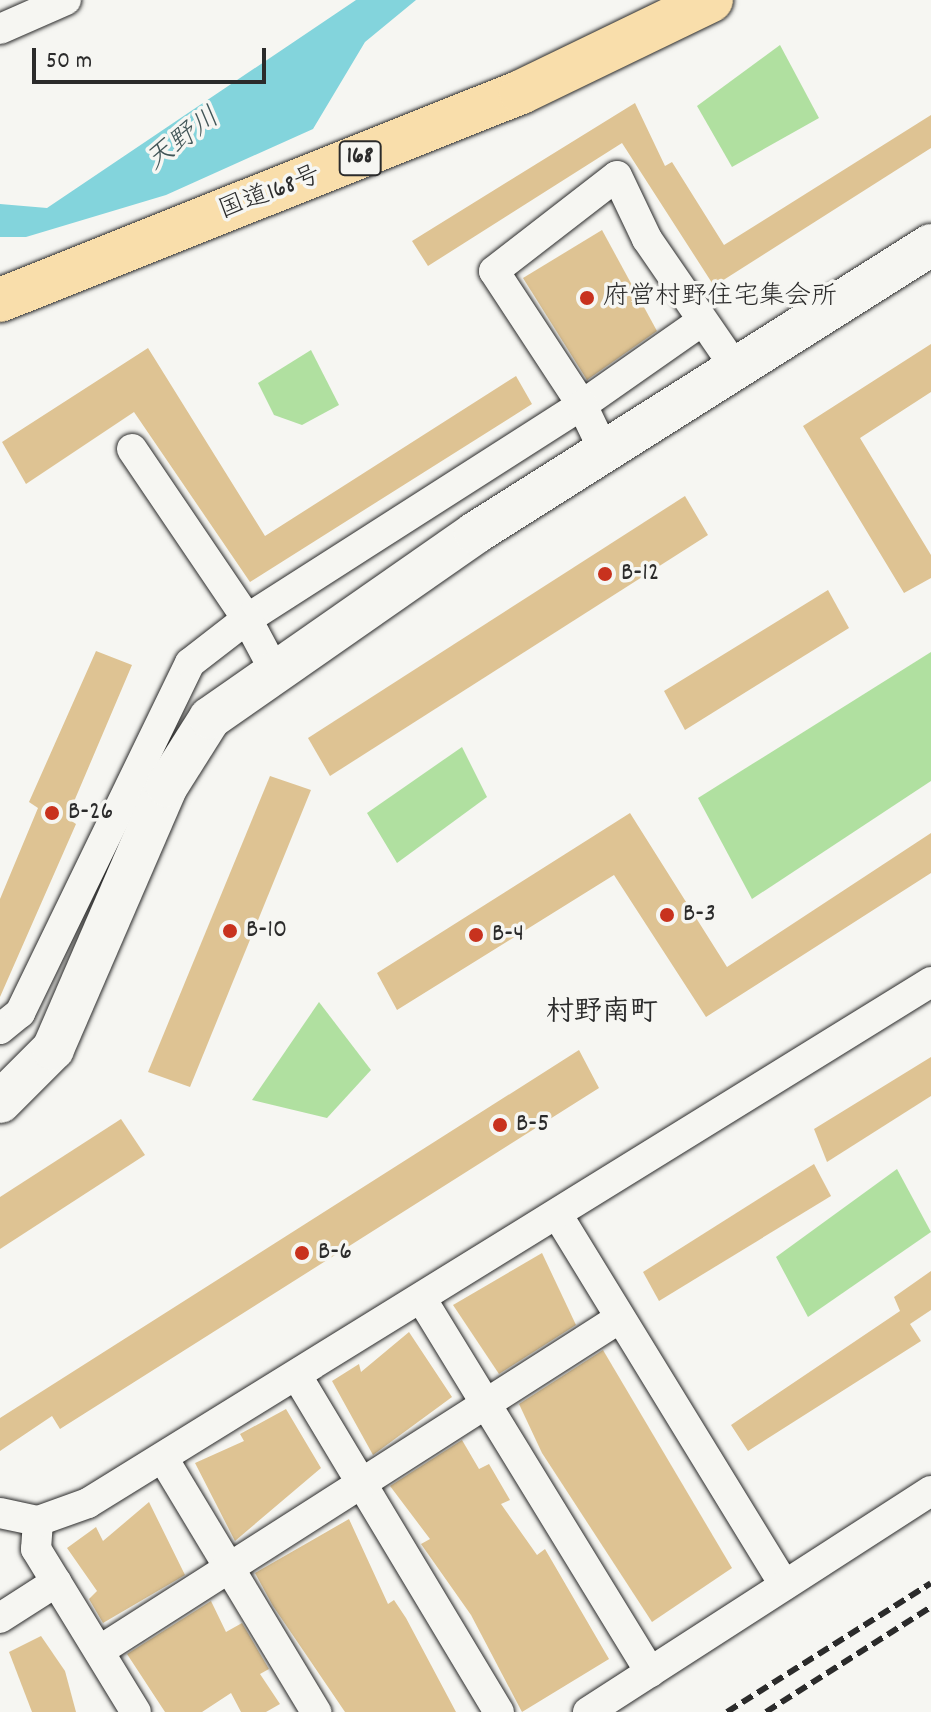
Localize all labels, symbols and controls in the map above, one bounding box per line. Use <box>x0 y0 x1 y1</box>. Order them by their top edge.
scale bar <box>36 32 270 82</box>
text: 50 m <box>46 45 92 79</box>
water label: 天野川 <box>140 102 228 180</box>
road number: 168 <box>338 138 382 178</box>
street label: 国道168号 <box>215 160 325 228</box>
place label: 府営村野住宅集会所 <box>603 282 837 314</box>
marker: 府営村野住宅集会所 <box>578 289 596 307</box>
place label: B-12 <box>621 558 659 590</box>
marker: B-12 <box>596 565 614 583</box>
place label: B-26 <box>68 797 113 829</box>
marker: B-26 <box>43 804 61 822</box>
place label: B-3 <box>683 899 716 931</box>
marker: B-3 <box>658 906 676 924</box>
place label: B-10 <box>246 915 287 947</box>
place label: B-4 <box>492 919 524 951</box>
marker: B-10 <box>221 922 239 940</box>
marker: B-4 <box>467 926 485 944</box>
district label: 村野南町 <box>546 997 658 1031</box>
place label: B-5 <box>516 1109 549 1141</box>
marker: B-5 <box>491 1116 509 1134</box>
place label: B-6 <box>318 1237 352 1269</box>
marker: B-6 <box>293 1244 311 1262</box>

